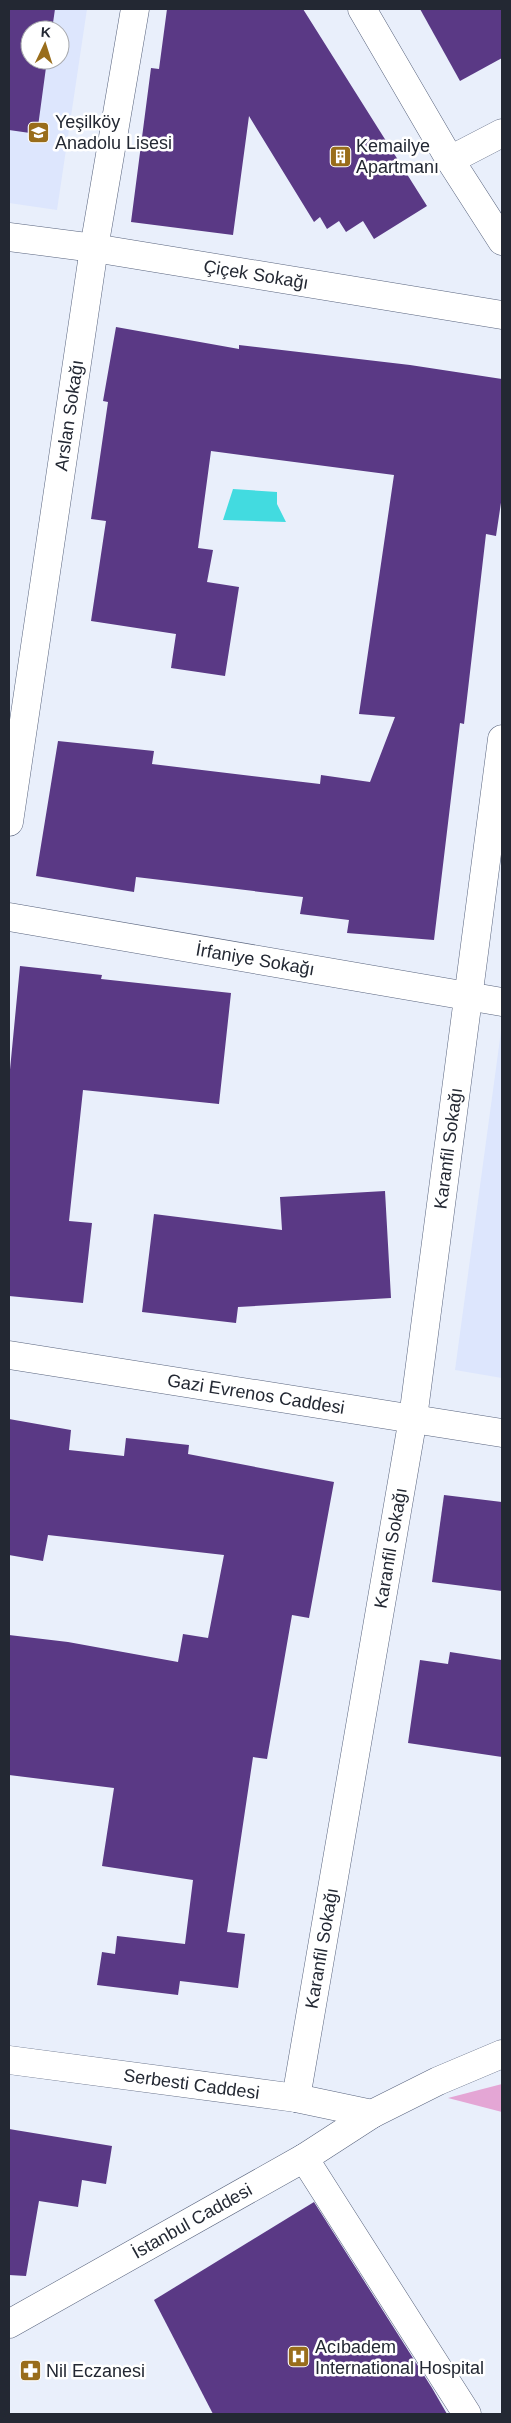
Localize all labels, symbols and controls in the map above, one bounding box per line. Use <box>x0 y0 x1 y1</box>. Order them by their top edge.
north arrow <box>20 20 70 70</box>
text: K <box>40 24 52 40</box>
place label: Yeşilköy Anadolu Lisesi <box>55 112 172 153</box>
school or university icon: Yeşilköy Anadolu Lisesi <box>27 120 51 144</box>
place label: Kemailye Apartmanı <box>356 136 439 177</box>
building icon: Kemailye Apartmanı <box>328 144 352 168</box>
street label: Çiçek Sokağı <box>202 256 310 293</box>
street label: Arslan Sokağı <box>51 359 87 472</box>
street label: İrfaniye Sokağı <box>194 939 316 980</box>
street label: Karanfil Sokağı <box>430 1086 466 1210</box>
street label: Gazi Evrenos Caddesi <box>166 1370 346 1418</box>
street label: Karanfil Sokağı <box>370 1486 411 1610</box>
street label: Karanfil Sokağı <box>302 1886 342 2010</box>
street label: Serbesti Caddesi <box>122 2065 261 2103</box>
street label: İstanbul Caddesi <box>129 2179 255 2263</box>
place label: Acıbadem International Hospital <box>315 2337 484 2378</box>
hospital icon: Acıbadem International Hospital <box>287 2345 311 2369</box>
pharmacy icon: Nil Eczanesi <box>18 2359 42 2383</box>
place label: Nil Eczanesi <box>46 2361 145 2381</box>

